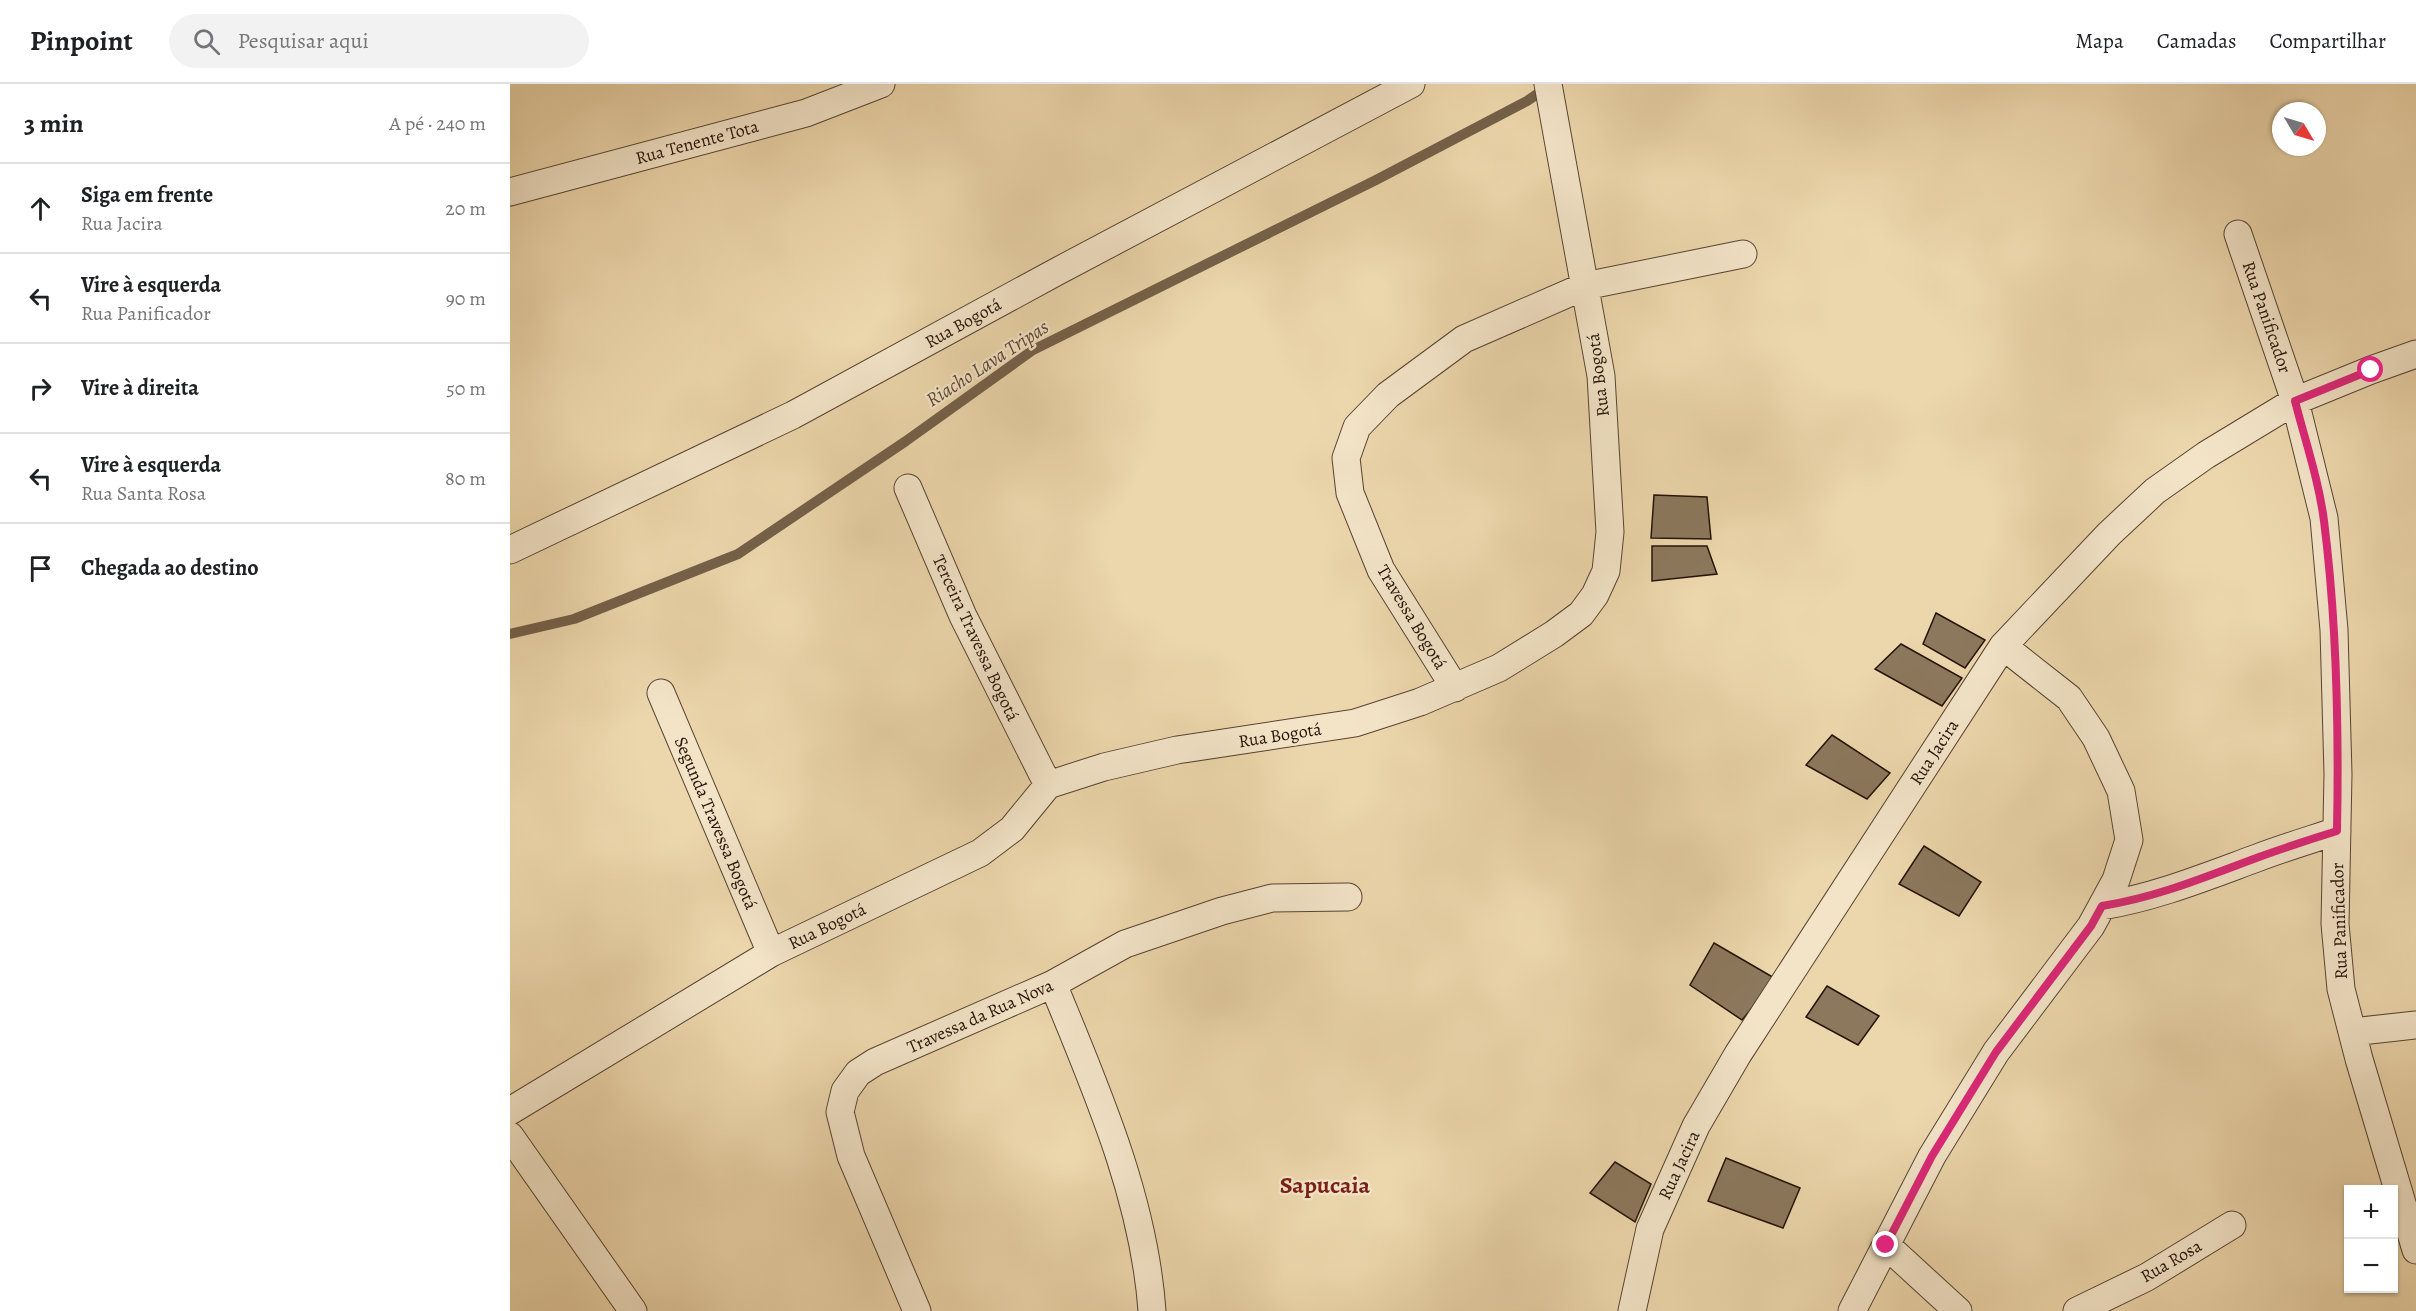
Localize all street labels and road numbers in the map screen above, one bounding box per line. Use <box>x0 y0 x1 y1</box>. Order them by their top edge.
street label: Rua Tenente Tota <box>633 114 762 170</box>
street label: Rua Panificador <box>2237 258 2297 376</box>
street label: Rua Bogotá <box>920 292 1006 354</box>
street label: Rua Bogotá <box>1581 331 1615 418</box>
street label: Terceira Travessa Bogotá <box>927 551 1025 726</box>
street label: Travessa Bogotá <box>1371 560 1453 674</box>
street label: Rua Jacira <box>1904 714 1964 789</box>
street label: Rua Bogotá <box>1237 716 1324 753</box>
street label: Segunda Travessa Bogotá <box>669 733 764 914</box>
street label: Rua Panificador <box>2325 862 2353 980</box>
street label: Rua Bogotá <box>784 897 871 955</box>
street label: Travessa da Rua Nova <box>903 973 1057 1059</box>
street label: Rua Jacira <box>1653 1126 1706 1203</box>
street label: Rua Rosa <box>2136 1234 2207 1288</box>

